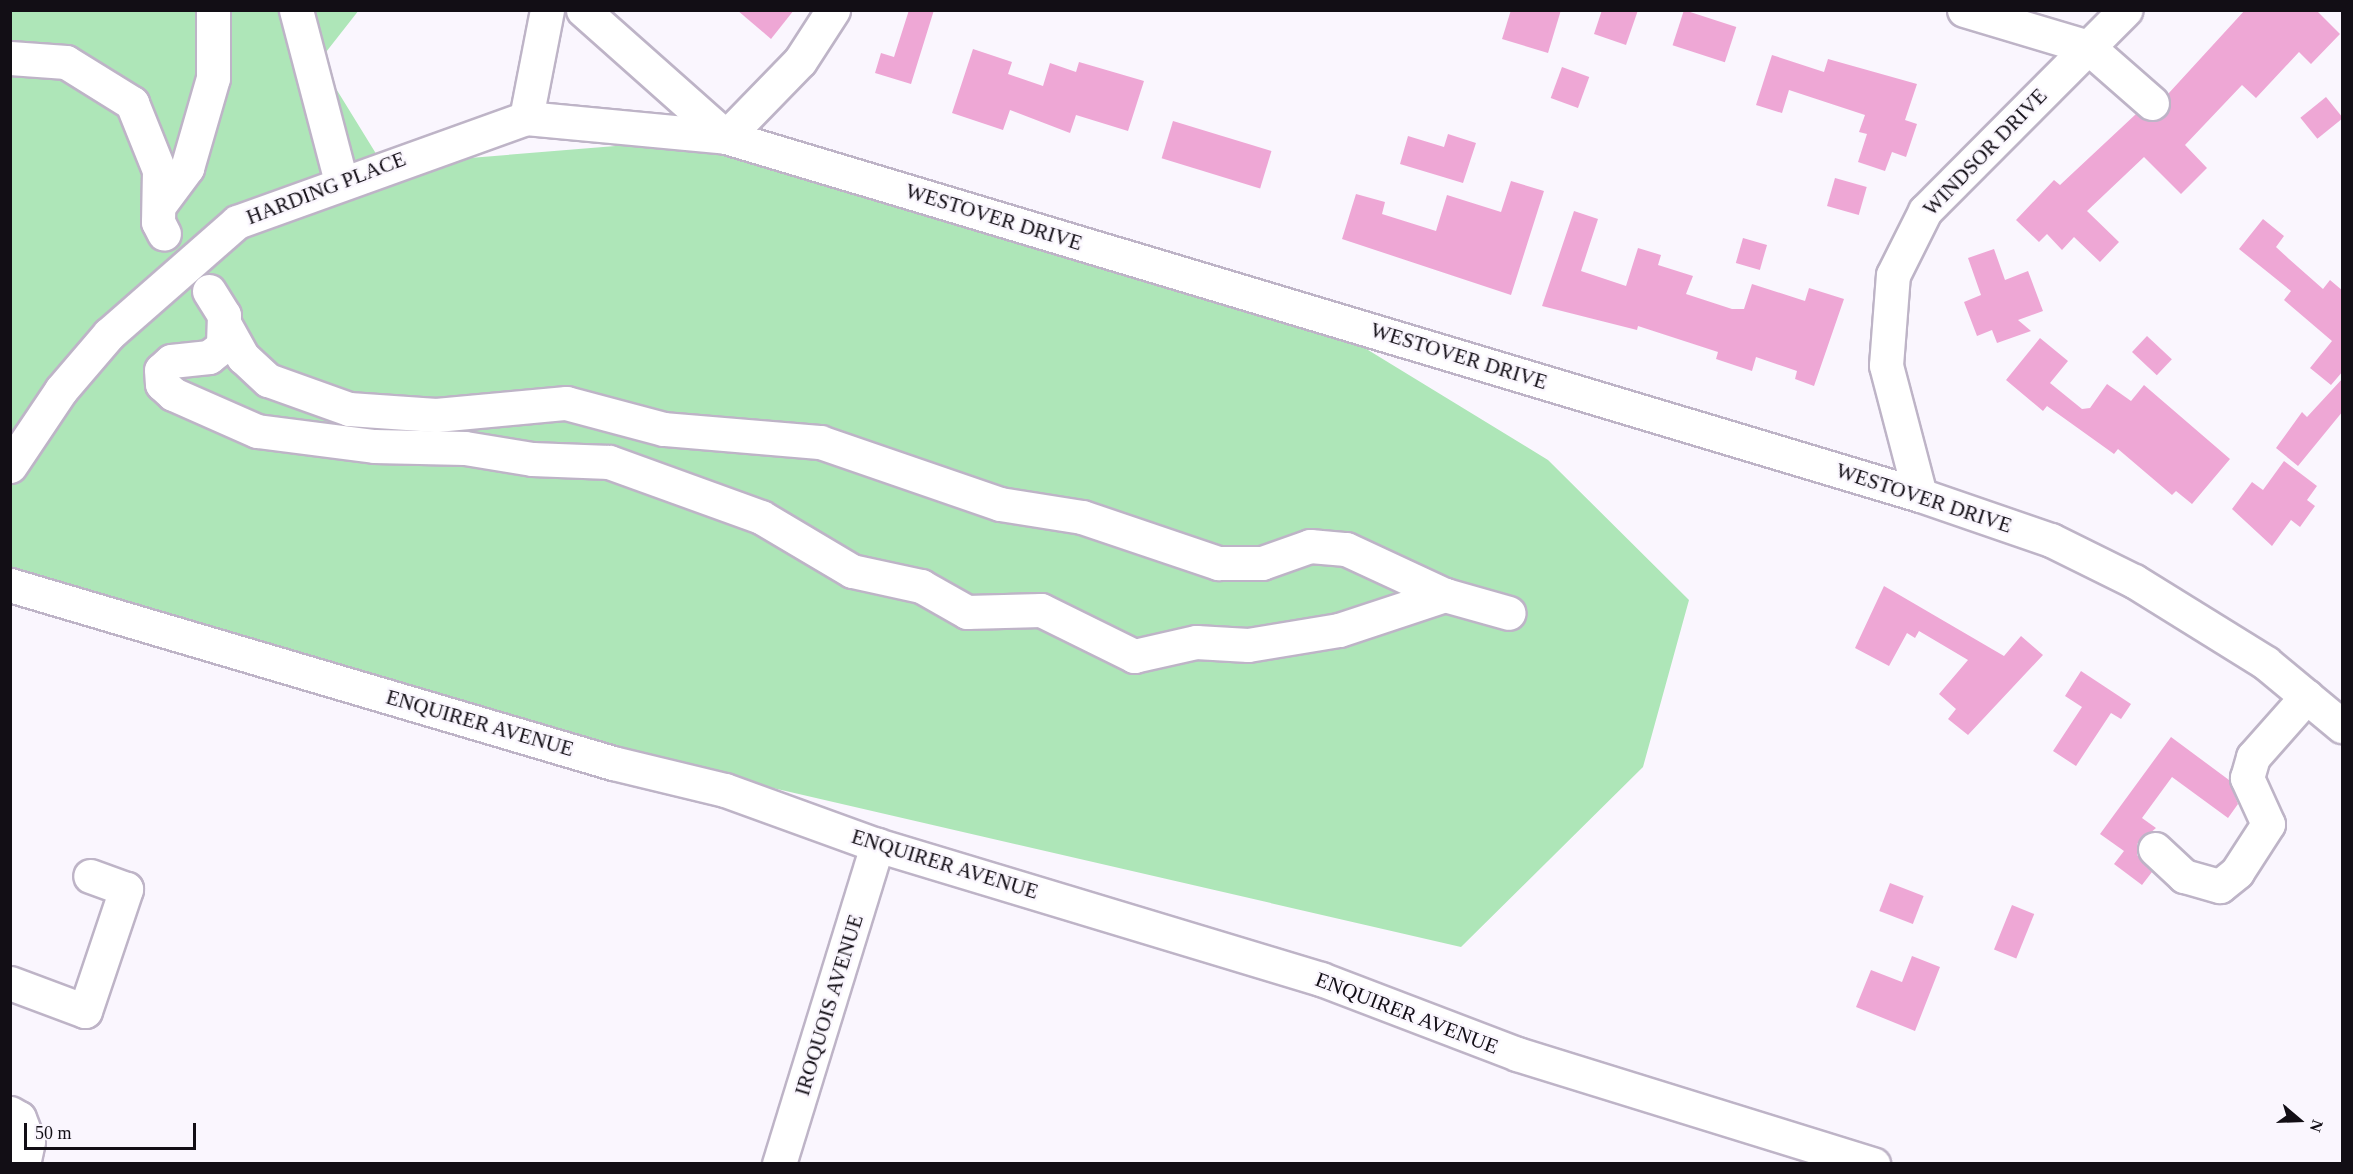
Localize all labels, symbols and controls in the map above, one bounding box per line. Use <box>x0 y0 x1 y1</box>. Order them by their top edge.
street label: WINDSOR DRIVE <box>1918 83 2052 221</box>
street label: HARDING PLACE <box>243 146 409 230</box>
street label: WESTOVER DRIVE <box>903 178 1085 256</box>
street label: WESTOVER DRIVE <box>1368 317 1550 395</box>
street label: WESTOVER DRIVE <box>1833 458 2015 538</box>
street label: ENQUIRER AVENUE <box>383 684 577 762</box>
street label: ENQUIRER AVENUE <box>848 823 1042 905</box>
street label: IROQUOIS AVENUE <box>789 911 869 1099</box>
street label: ENQUIRER AVENUE <box>1311 966 1503 1060</box>
north arrow <box>2269 1090 2329 1150</box>
scale bar <box>27 1111 200 1149</box>
text: N <box>2307 1118 2326 1134</box>
text: 50 m <box>35 1123 72 1143</box>

